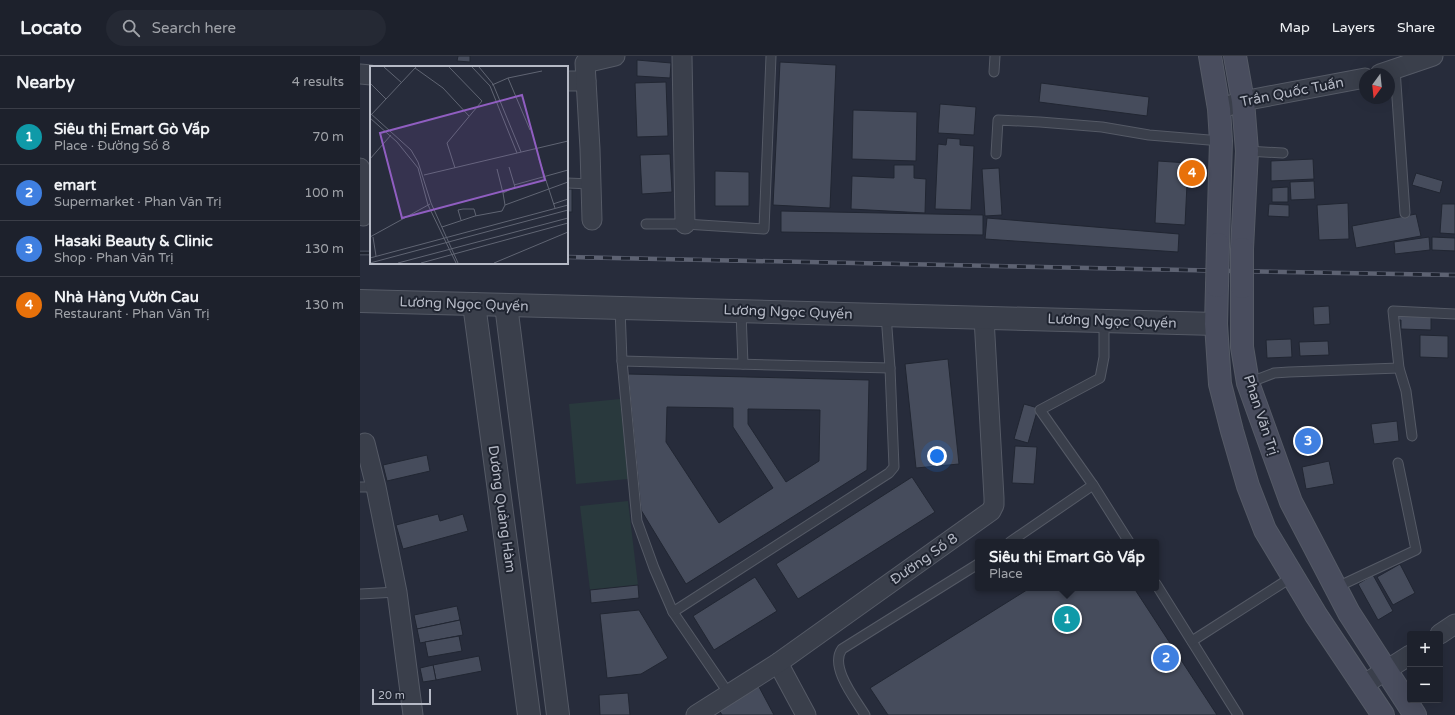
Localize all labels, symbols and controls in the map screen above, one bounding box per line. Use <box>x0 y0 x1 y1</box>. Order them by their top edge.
search box <box>106 10 386 46</box>
text: Locato <box>20 17 82 39</box>
icon: search <box>120 17 142 39</box>
text: Search here <box>152 19 236 37</box>
text: Map <box>1280 19 1310 36</box>
text: Layers <box>1332 19 1375 36</box>
text: Share <box>1397 19 1435 36</box>
inset map <box>370 66 568 264</box>
north arrow <box>1359 68 1395 104</box>
text: Nearby <box>16 72 75 93</box>
text: 4 results <box>292 74 344 90</box>
street label: Trần Quốc Tuấn <box>1239 74 1345 110</box>
text: Siêu thị Emart Gò Vấp <box>54 120 210 138</box>
text: 1 <box>25 129 33 145</box>
text: 70 m <box>312 129 344 145</box>
text: Place · Đường Số 8 <box>54 138 170 154</box>
pin: 4 <box>1179 158 1205 188</box>
text: emart <box>54 176 96 194</box>
text: 2 <box>25 185 33 201</box>
text: 100 m <box>304 185 344 201</box>
text: Supermarket · Phan Văn Trị <box>54 194 221 210</box>
text: Hasaki Beauty & Clinic <box>54 232 213 250</box>
text: 3 <box>25 241 33 257</box>
text: 130 m <box>304 241 344 257</box>
text: Shop · Phan Văn Trị <box>54 250 174 266</box>
text: Nhà Hàng Vườn Cau <box>54 288 199 306</box>
street label: Lương Ngọc Quyến <box>399 293 529 315</box>
text: 4 <box>25 297 33 313</box>
text: 130 m <box>304 297 344 313</box>
street label: Lương Ngọc Quyến <box>723 301 853 323</box>
text: Restaurant · Phan Văn Trị <box>54 306 210 322</box>
street label: Lương Ngọc Quyến <box>1047 310 1177 332</box>
street label: Phan Văn Trị <box>1240 373 1282 457</box>
pin: 3 <box>1295 426 1321 456</box>
street label: Dương Quảng Hàm <box>485 444 519 574</box>
your location <box>927 446 947 466</box>
street label: Đường Số 8 <box>887 529 961 588</box>
popup <box>975 539 1159 591</box>
text: Siêu thị Emart Gò Vấp <box>989 548 1145 566</box>
text: Place <box>989 566 1023 582</box>
pin: 1 <box>1054 604 1080 634</box>
map controls <box>1407 631 1443 703</box>
button: + <box>1407 631 1443 667</box>
pin: 2 <box>1153 643 1179 673</box>
button: − <box>1407 667 1443 703</box>
scale bar <box>372 687 431 706</box>
text: 20 m <box>378 689 405 702</box>

